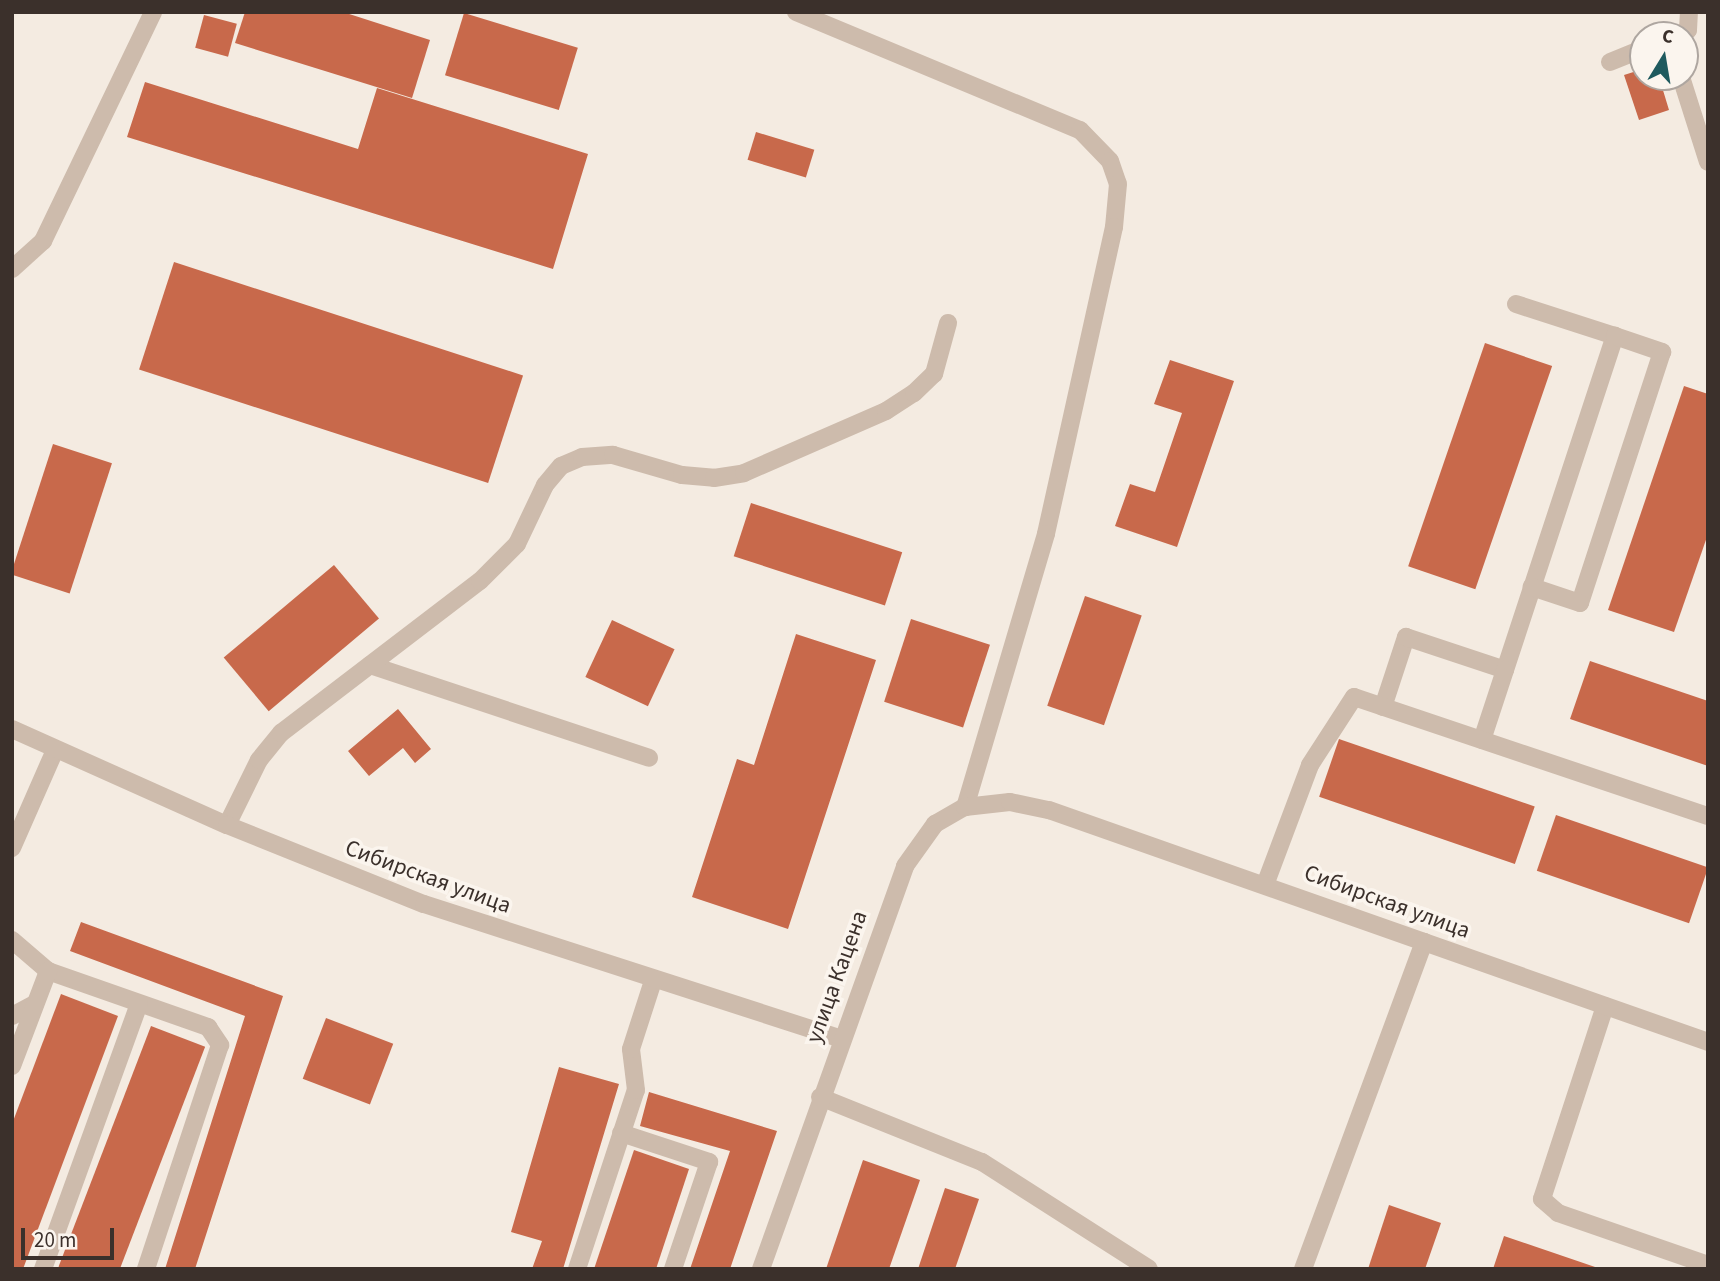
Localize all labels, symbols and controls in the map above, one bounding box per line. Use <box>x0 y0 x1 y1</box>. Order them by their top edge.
north arrow <box>1629 21 1699 91</box>
text: С <box>1660 23 1676 51</box>
street label: Сибирская улица <box>341 834 515 920</box>
street label: Сибирская улица <box>1300 859 1474 945</box>
street label: улица Кацена <box>800 907 874 1047</box>
scale bar <box>24 1214 117 1258</box>
text: 20 m <box>34 1225 76 1255</box>

